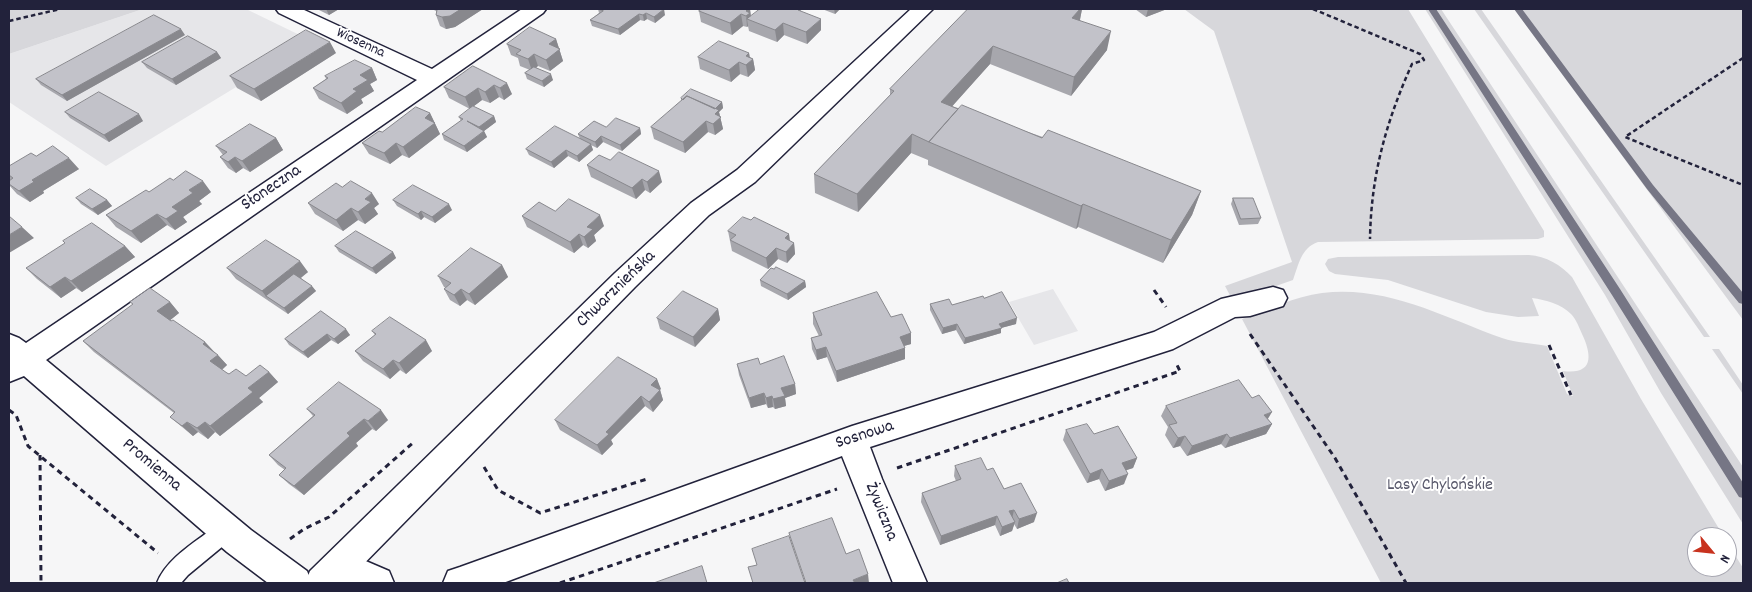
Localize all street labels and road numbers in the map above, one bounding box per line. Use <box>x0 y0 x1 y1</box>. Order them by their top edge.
street label: Wiosenna <box>333 25 387 63</box>
street label: Słoneczna <box>238 161 306 217</box>
street label: Chwarznieńska <box>573 247 661 333</box>
street label: Sosnowa <box>833 416 897 456</box>
street label: Promienna <box>117 435 185 497</box>
street label: Żywiczna <box>859 480 901 544</box>

